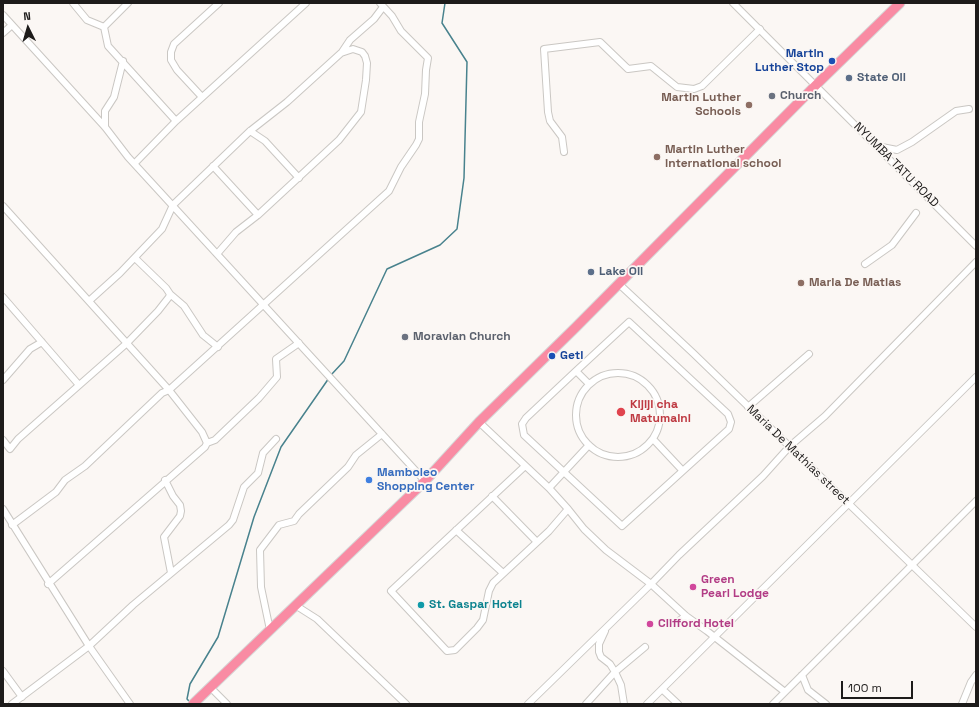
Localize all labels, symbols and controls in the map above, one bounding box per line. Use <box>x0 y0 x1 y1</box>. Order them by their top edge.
north arrow <box>8 8 48 48</box>
text: N <box>23 9 31 23</box>
place label: Martin Luther Stop <box>755 47 824 75</box>
marker: Martin Luther Stop <box>827 56 837 66</box>
place label: State Oil <box>857 71 906 85</box>
marker: State Oil <box>844 73 854 83</box>
place label: Church <box>780 89 821 103</box>
place label: Martin Luther Schools <box>661 91 741 119</box>
marker: Church <box>767 91 777 101</box>
marker: Martin Luther Schools <box>744 100 754 110</box>
street label: NYUMBA TATU ROAD <box>851 120 941 210</box>
place label: Martin Luther international school <box>665 143 781 171</box>
marker: Martin Luther international school <box>652 152 662 162</box>
place label: Lake Oil <box>599 265 643 279</box>
marker: Lake Oil <box>586 267 596 277</box>
place label: Maria De Matias <box>809 276 901 290</box>
marker: Maria De Matias <box>796 278 806 288</box>
place label: Moravian Church <box>413 330 511 344</box>
marker: Moravian Church <box>400 332 410 342</box>
place label: Geti <box>560 349 583 363</box>
marker: Geti <box>547 351 557 361</box>
place label: Kijiji cha Matumaini <box>630 398 691 426</box>
street label: Maria De Mathias street <box>744 402 852 508</box>
marker: Kijiji cha Matumaini <box>615 406 627 418</box>
place label: Mamboleo Shopping Center <box>377 466 474 494</box>
marker: Mamboleo Shopping Center <box>364 475 374 485</box>
place label: Green Pearl Lodge <box>701 573 769 601</box>
marker: Green Pearl Lodge <box>688 582 698 592</box>
place label: St. Gaspar Hotel <box>429 598 522 612</box>
marker: St. Gaspar Hotel <box>416 600 426 610</box>
place label: Clifford Hotel <box>658 617 734 631</box>
marker: Clifford Hotel <box>645 619 655 629</box>
scale bar <box>843 673 915 699</box>
text: 100 m <box>848 680 882 696</box>

